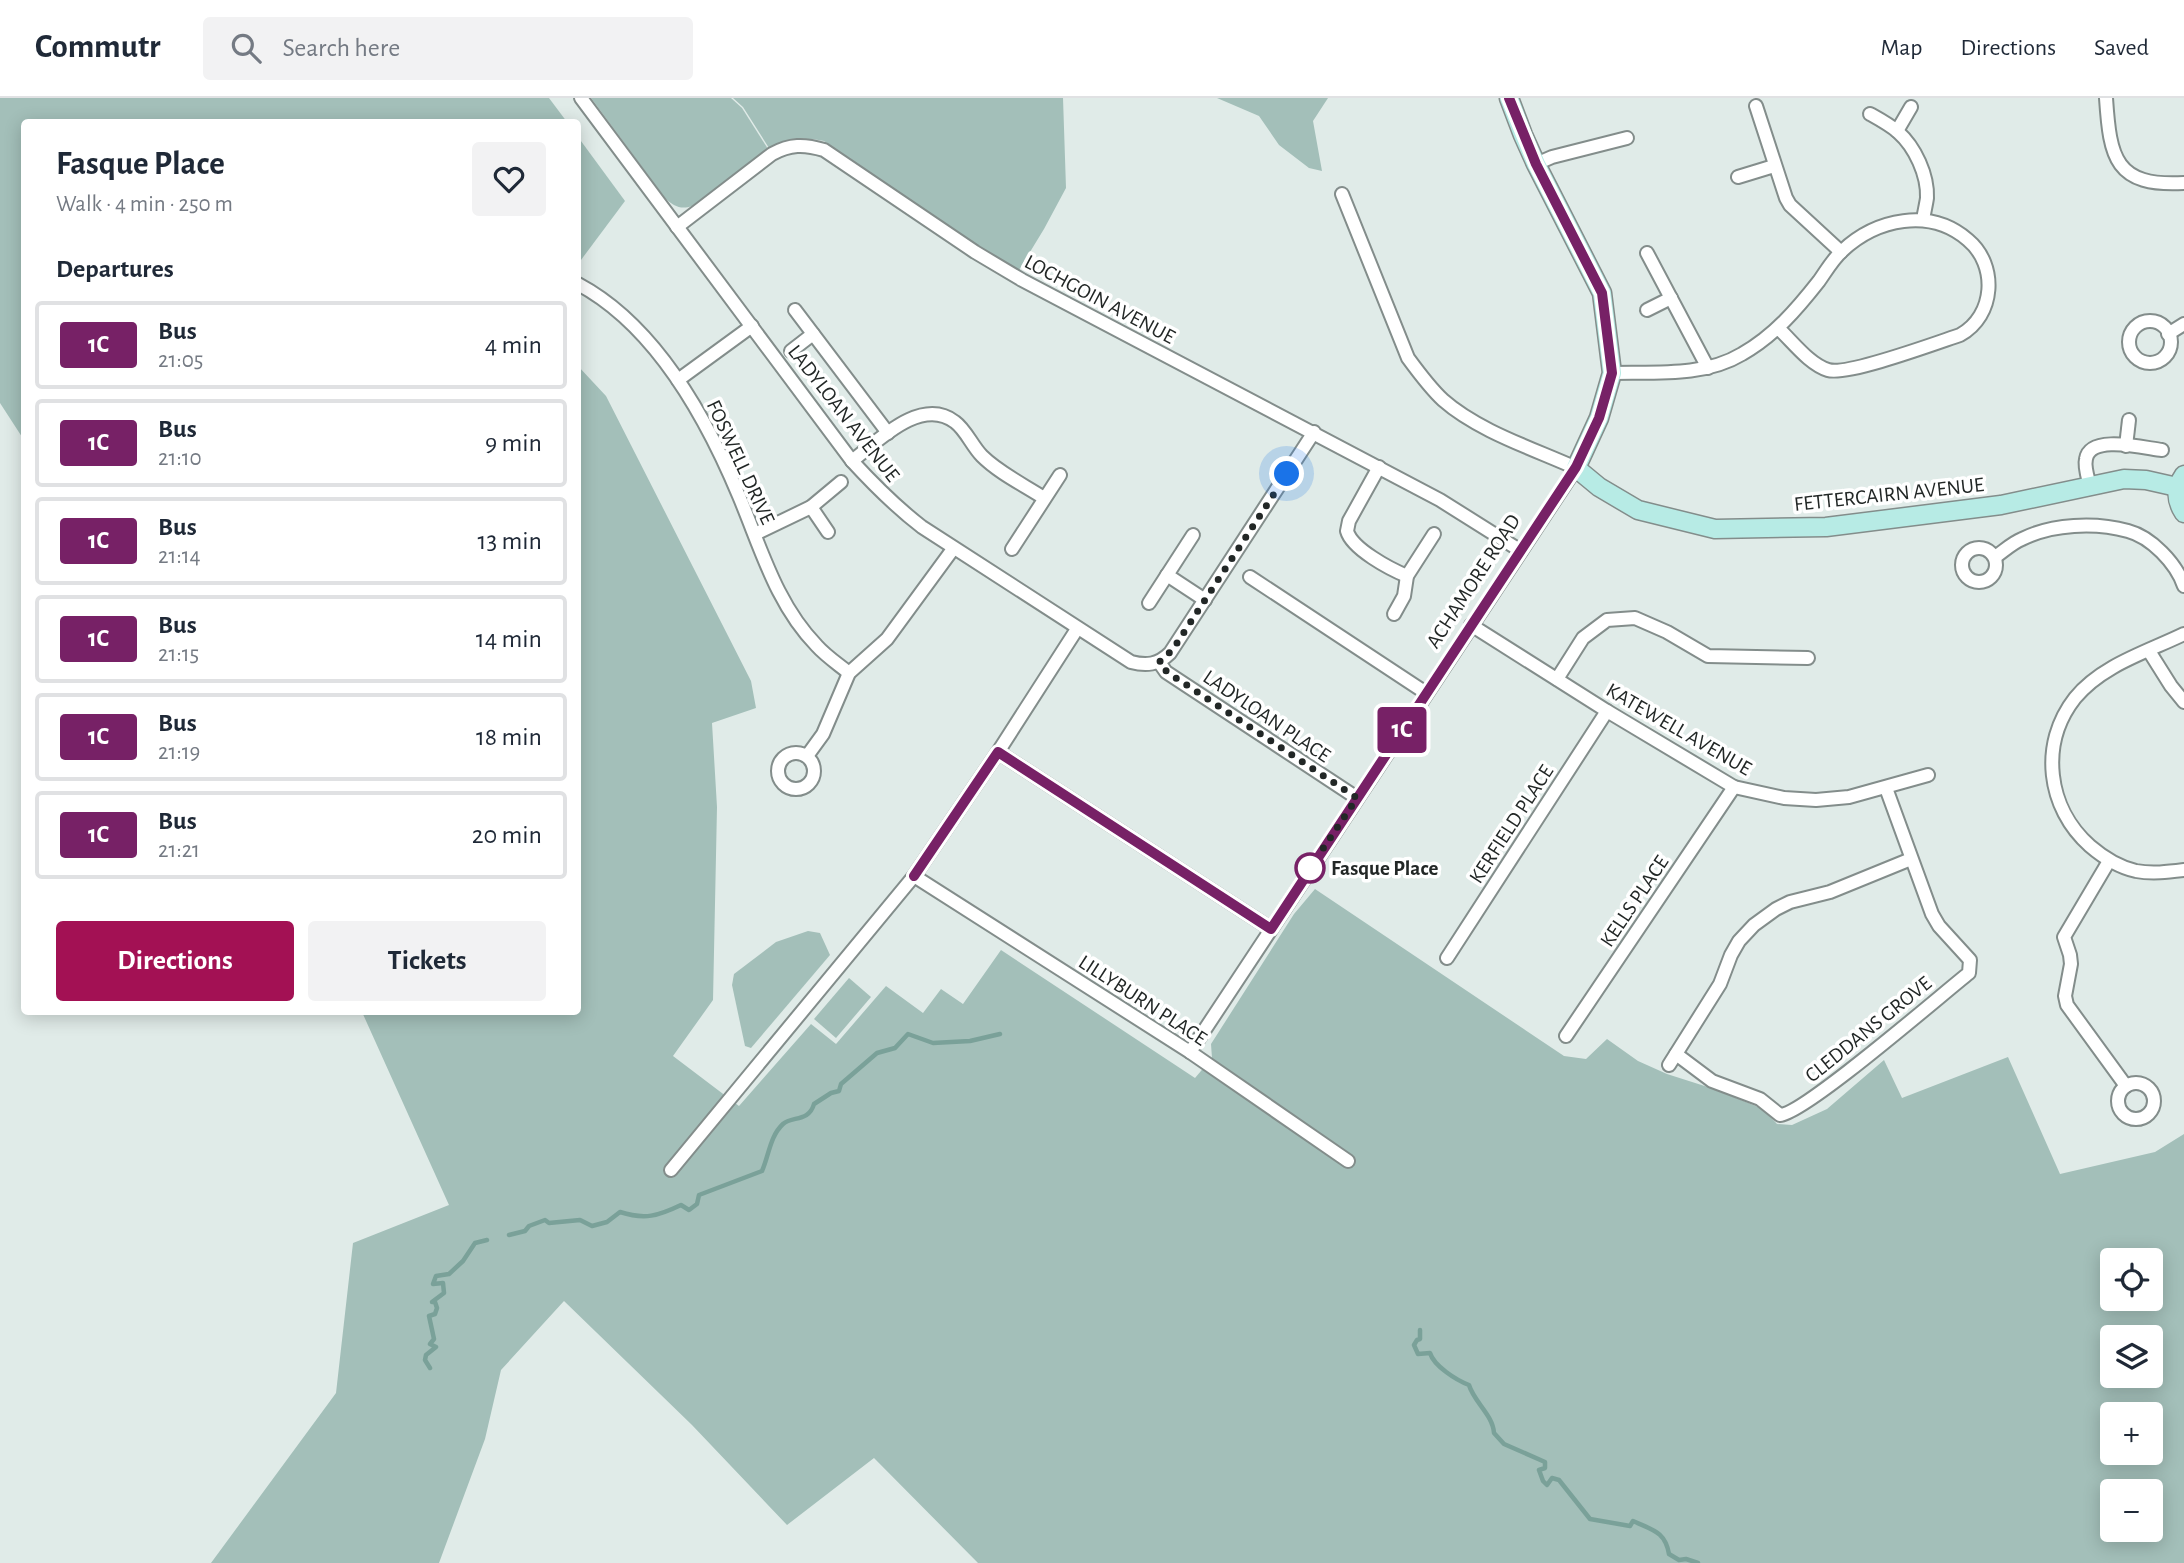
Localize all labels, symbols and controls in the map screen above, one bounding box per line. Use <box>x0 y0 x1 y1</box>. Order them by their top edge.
search box <box>203 17 693 80</box>
icon: search <box>227 29 265 67</box>
text: Commutr <box>35 31 161 64</box>
text: Search here <box>283 35 400 61</box>
text: Map <box>1880 36 1922 60</box>
text: Directions <box>1960 36 2056 60</box>
text: Saved <box>2094 36 2149 60</box>
button: heart <box>472 142 546 216</box>
text: Fasque Place <box>56 148 225 181</box>
text: Walk · 4 min · 250 m <box>56 193 233 216</box>
street label: LOCHGOIN AVENUE <box>1021 251 1178 348</box>
text: Departures <box>56 256 174 282</box>
text: Bus <box>158 318 197 344</box>
text: 4 min <box>485 332 542 358</box>
text: 1C <box>88 333 109 357</box>
street label: LADYLOAN AVENUE <box>784 341 903 486</box>
text: 21:05 <box>158 349 203 372</box>
street label: FOSWELL DRIVE <box>703 397 779 528</box>
text: Bus <box>158 416 197 442</box>
text: 9 min <box>485 430 542 456</box>
text: 1C <box>88 431 109 455</box>
text: 21:10 <box>158 447 202 470</box>
your location <box>1269 456 1304 491</box>
street label: FETTERCAIRN AVENUE <box>1793 474 1985 515</box>
street label: ACHAMORE ROAD <box>1423 511 1524 652</box>
text: Bus <box>158 514 197 540</box>
text: 13 min <box>478 528 542 554</box>
text: 1C <box>88 529 109 553</box>
text: 21:14 <box>158 545 201 568</box>
text: Bus <box>158 612 197 638</box>
text: 14 min <box>476 626 542 652</box>
text: 1C <box>88 627 109 651</box>
text: 21:15 <box>158 643 199 666</box>
street label: LADYLOAN PLACE <box>1199 666 1334 767</box>
street label: KATEWELL AVENUE <box>1603 679 1755 780</box>
line badge: 1C <box>1370 707 1434 753</box>
text: Bus <box>158 710 197 736</box>
text: 1C <box>1391 718 1413 742</box>
text: 18 min <box>476 724 542 750</box>
text: 1C <box>88 725 109 749</box>
text: 21:19 <box>158 741 200 764</box>
street label: KERFIELD PLACE <box>1465 761 1557 887</box>
text: Bus <box>158 808 197 834</box>
text: 20 min <box>472 822 542 848</box>
text: 1C <box>88 823 109 847</box>
text: 21:21 <box>158 839 200 862</box>
street label: KELLS PLACE <box>1596 852 1672 951</box>
marker: Fasque Place <box>1295 853 1325 883</box>
place label: Fasque Place <box>1331 858 1438 879</box>
button: Directions <box>56 921 294 1001</box>
button: Tickets <box>308 921 546 1001</box>
street label: LILLYBURN PLACE <box>1075 951 1211 1050</box>
street label: CLEDDANS GROVE <box>1801 972 1935 1086</box>
map controls <box>2100 1248 2163 1542</box>
button: locate <box>2100 1248 2163 1311</box>
button: layers <box>2100 1325 2163 1388</box>
button: + <box>2100 1402 2163 1465</box>
button: − <box>2100 1479 2163 1542</box>

